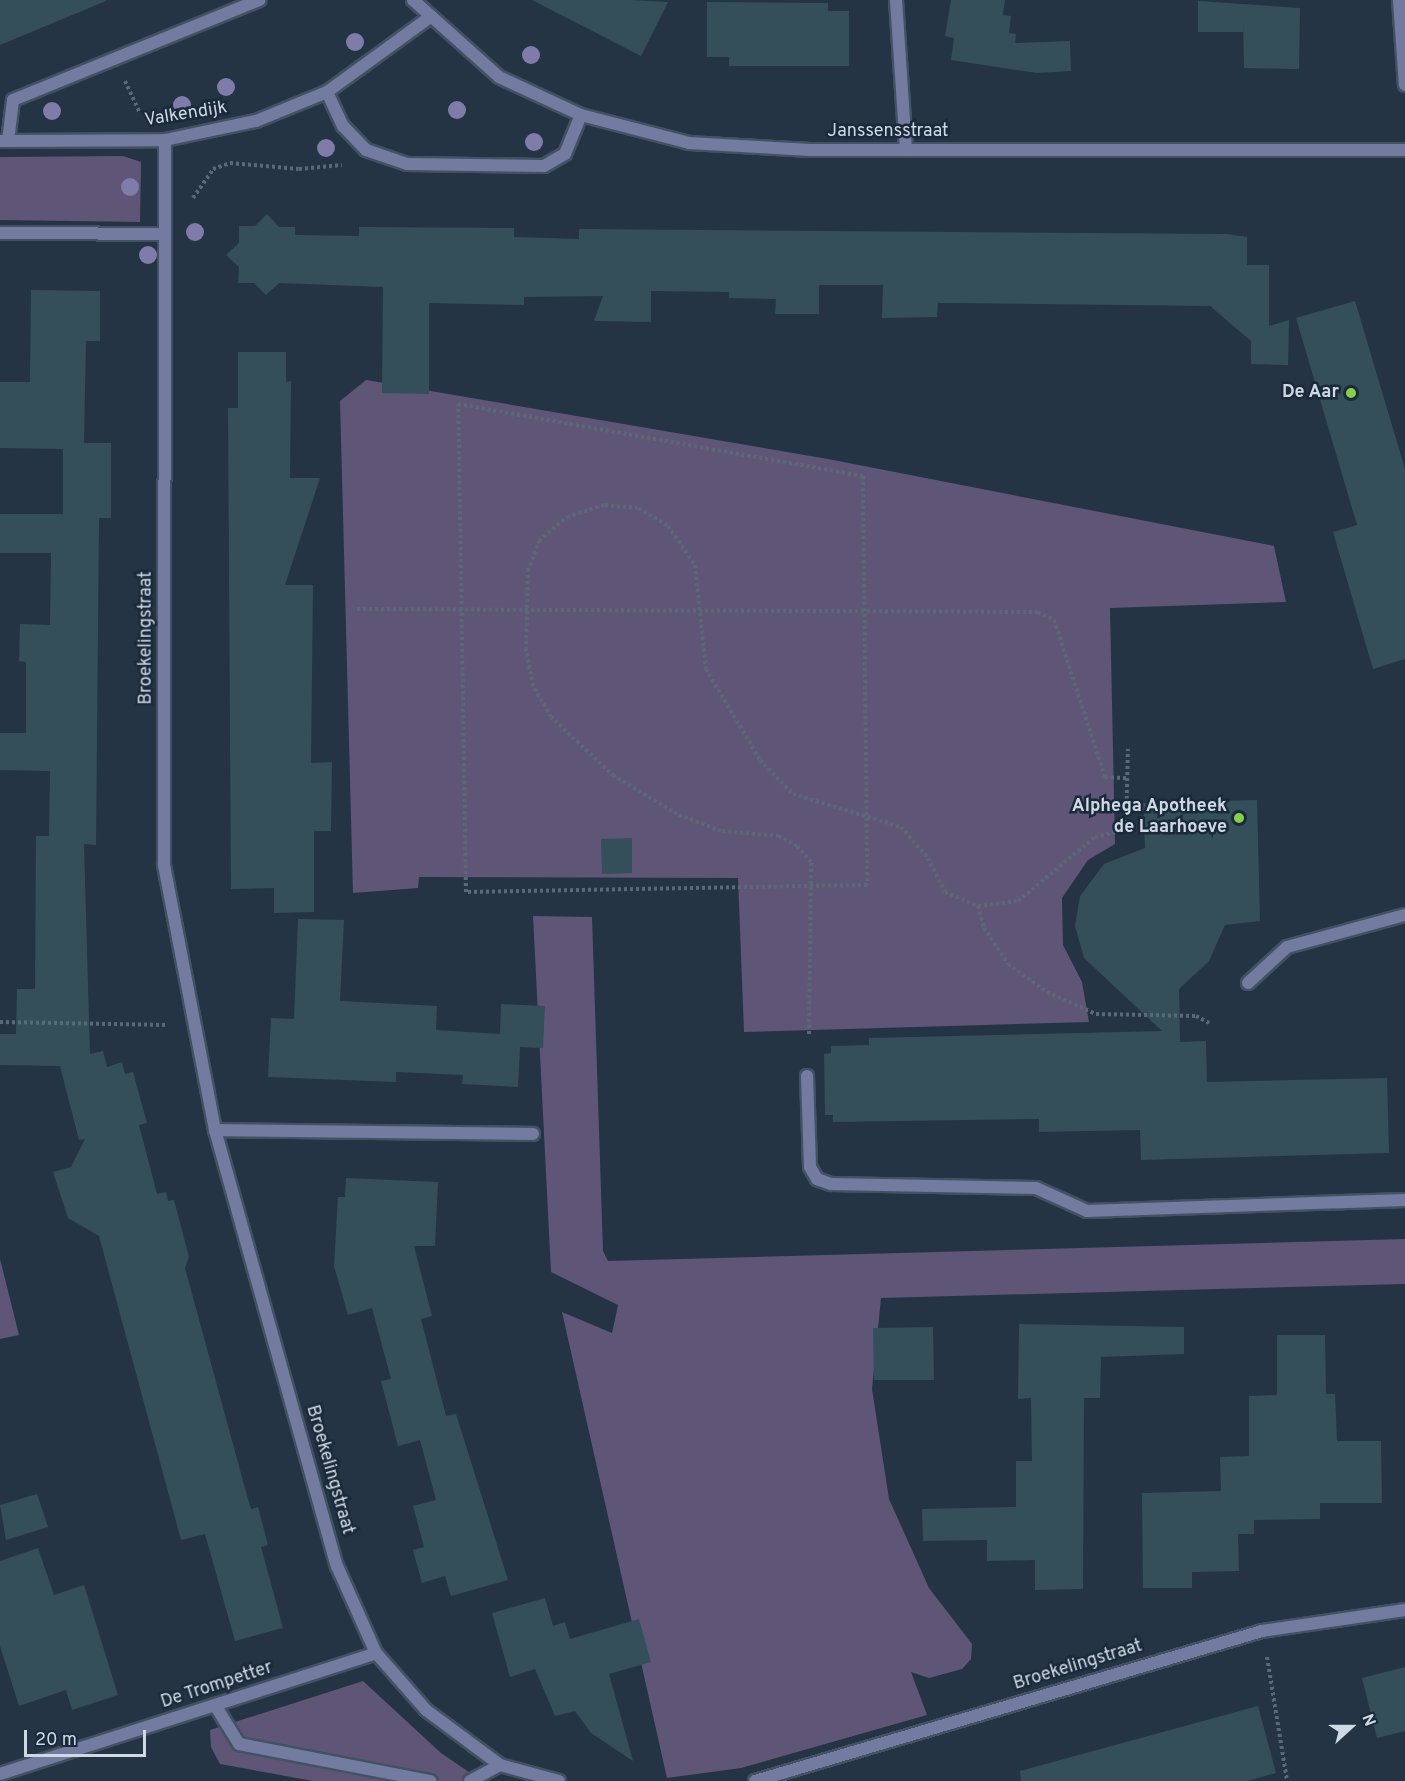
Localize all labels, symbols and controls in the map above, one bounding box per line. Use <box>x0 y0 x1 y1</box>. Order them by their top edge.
street label: Valkendijk <box>143 98 229 132</box>
street label: Janssensstraat <box>827 121 949 143</box>
place label: De Aar <box>1281 382 1339 404</box>
marker: De Aar <box>1344 386 1358 400</box>
street label: Broekelingstraat <box>136 571 158 705</box>
place label: Alphega Apotheek de Laarhoeve <box>1071 797 1227 840</box>
marker: Alphega Apotheek de Laarhoeve <box>1232 811 1246 825</box>
street label: Broekelingstraat <box>300 1403 358 1537</box>
street label: Broekelingstraat <box>1011 1636 1145 1696</box>
street label: De Trompetter <box>158 1658 276 1714</box>
north arrow <box>1321 1697 1381 1757</box>
text: N <box>1356 1712 1379 1730</box>
scale bar <box>27 1718 148 1756</box>
text: 20 m <box>35 1729 77 1752</box>

